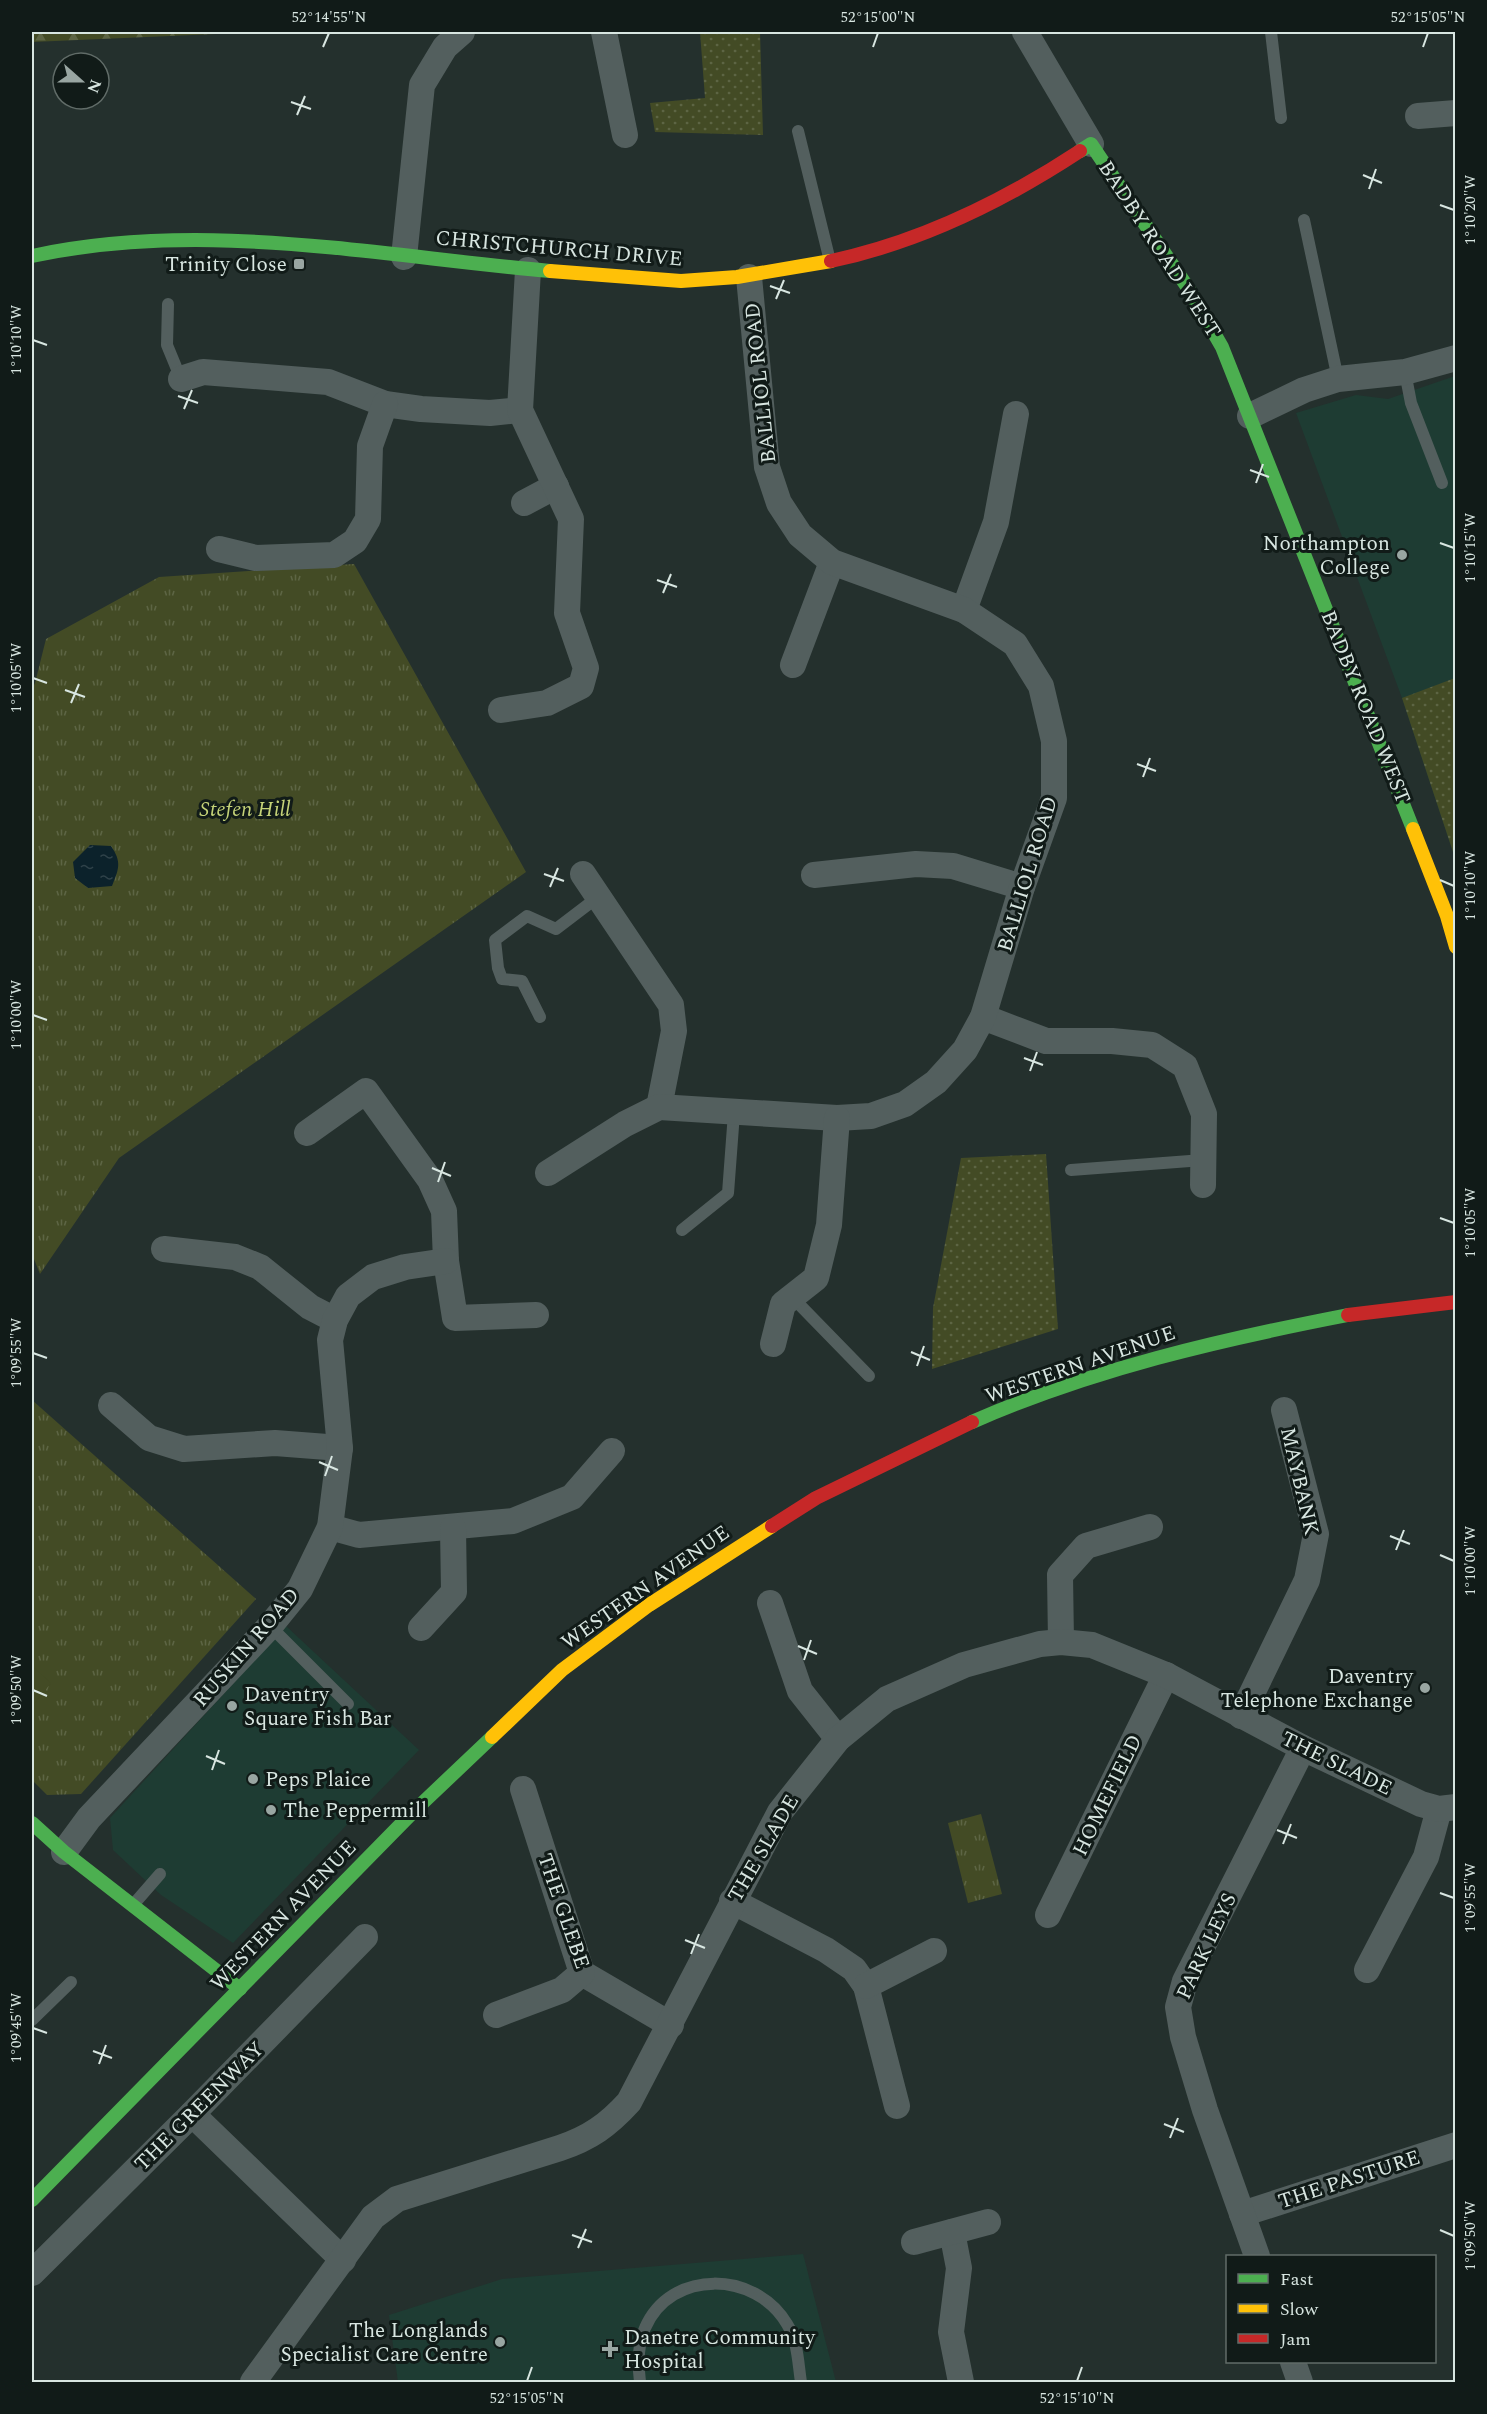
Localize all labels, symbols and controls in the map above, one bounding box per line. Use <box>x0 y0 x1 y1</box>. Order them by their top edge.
text: 52°14'55"N <box>292 6 367 29</box>
text: 52°15'00"N <box>841 6 916 29</box>
text: 52°15'05"N <box>1391 6 1466 29</box>
north arrow <box>51 51 111 111</box>
text: N <box>81 76 108 96</box>
street label: BADBY ROAD WEST <box>1090 154 1229 345</box>
text: 1°10'20"W <box>1459 175 1482 245</box>
street label: CHRISTCHURCH DRIVE <box>434 222 684 276</box>
place label: Trinity Close <box>165 249 287 281</box>
marker: Trinity Close <box>292 257 306 271</box>
street label: BALLIOL ROAD <box>737 301 785 465</box>
text: 1°10'10"W <box>5 305 28 375</box>
text: 1°10'15"W <box>1459 513 1482 583</box>
place label: Northampton College <box>1263 528 1390 584</box>
marker: Northampton College <box>1395 548 1409 562</box>
street label: BADBY ROAD WEST <box>1312 606 1418 809</box>
text: 1°10'05"W <box>5 643 28 713</box>
street label: BALLIOL ROAD <box>989 793 1067 956</box>
park label: Stefen Hill <box>199 794 291 826</box>
text: 1°10'10"W <box>1459 851 1482 921</box>
text: 1°10'00"W <box>5 980 28 1050</box>
text: 1°10'05"W <box>1459 1188 1482 1258</box>
street label: WESTERN AVENUE <box>981 1317 1180 1413</box>
text: 1°09'55"W <box>5 1318 28 1388</box>
street label: MAYBANK <box>1271 1424 1327 1538</box>
street label: WESTERN AVENUE <box>555 1517 736 1658</box>
text: 1°10'00"W <box>1459 1526 1482 1596</box>
street label: RUSKIN ROAD <box>186 1581 308 1714</box>
text: 1°09'50"W <box>5 1655 28 1725</box>
place label: Daventry Telephone Exchange <box>1220 1661 1414 1717</box>
place label: Daventry Square Fish Bar <box>244 1679 391 1735</box>
marker: Daventry Telephone Exchange <box>1418 1681 1432 1695</box>
marker: Daventry Square Fish Bar <box>225 1699 239 1713</box>
street label: THE SLADE <box>1276 1723 1397 1805</box>
street label: HOMEFIELD <box>1065 1729 1151 1862</box>
place label: Peps Plaice <box>265 1764 371 1796</box>
marker: Peps Plaice <box>246 1772 260 1786</box>
street label: THE SLADE <box>720 1789 808 1908</box>
place label: The Peppermill <box>283 1795 427 1827</box>
marker: The Peppermill <box>264 1803 278 1817</box>
street label: WESTERN AVENUE <box>203 1833 365 1999</box>
street label: THE GLEBE <box>528 1849 598 1974</box>
text: 1°09'55"W <box>1459 1863 1482 1933</box>
street label: PARK LEYS <box>1168 1888 1246 2005</box>
text: 1°09'45"W <box>5 1993 28 2063</box>
street label: THE GREENWAY <box>127 2034 272 2179</box>
street label: THE PASTURE <box>1274 2142 1424 2218</box>
text: 1°09'50"W <box>1459 2201 1482 2271</box>
legend <box>1226 2255 1436 2363</box>
text: Fast <box>1280 2266 1313 2293</box>
text: Slow <box>1280 2296 1319 2323</box>
place label: The Longlands Specialist Care Centre <box>281 2315 488 2371</box>
place label: Danetre Community Hospital <box>624 2322 816 2378</box>
text: Jam <box>1280 2326 1311 2353</box>
marker: The Longlands Specialist Care Centre <box>493 2335 507 2349</box>
marker: Danetre Community Hospital <box>601 2340 619 2358</box>
text: 52°15'05"N <box>490 2387 565 2410</box>
text: 52°15'10"N <box>1040 2387 1115 2410</box>

